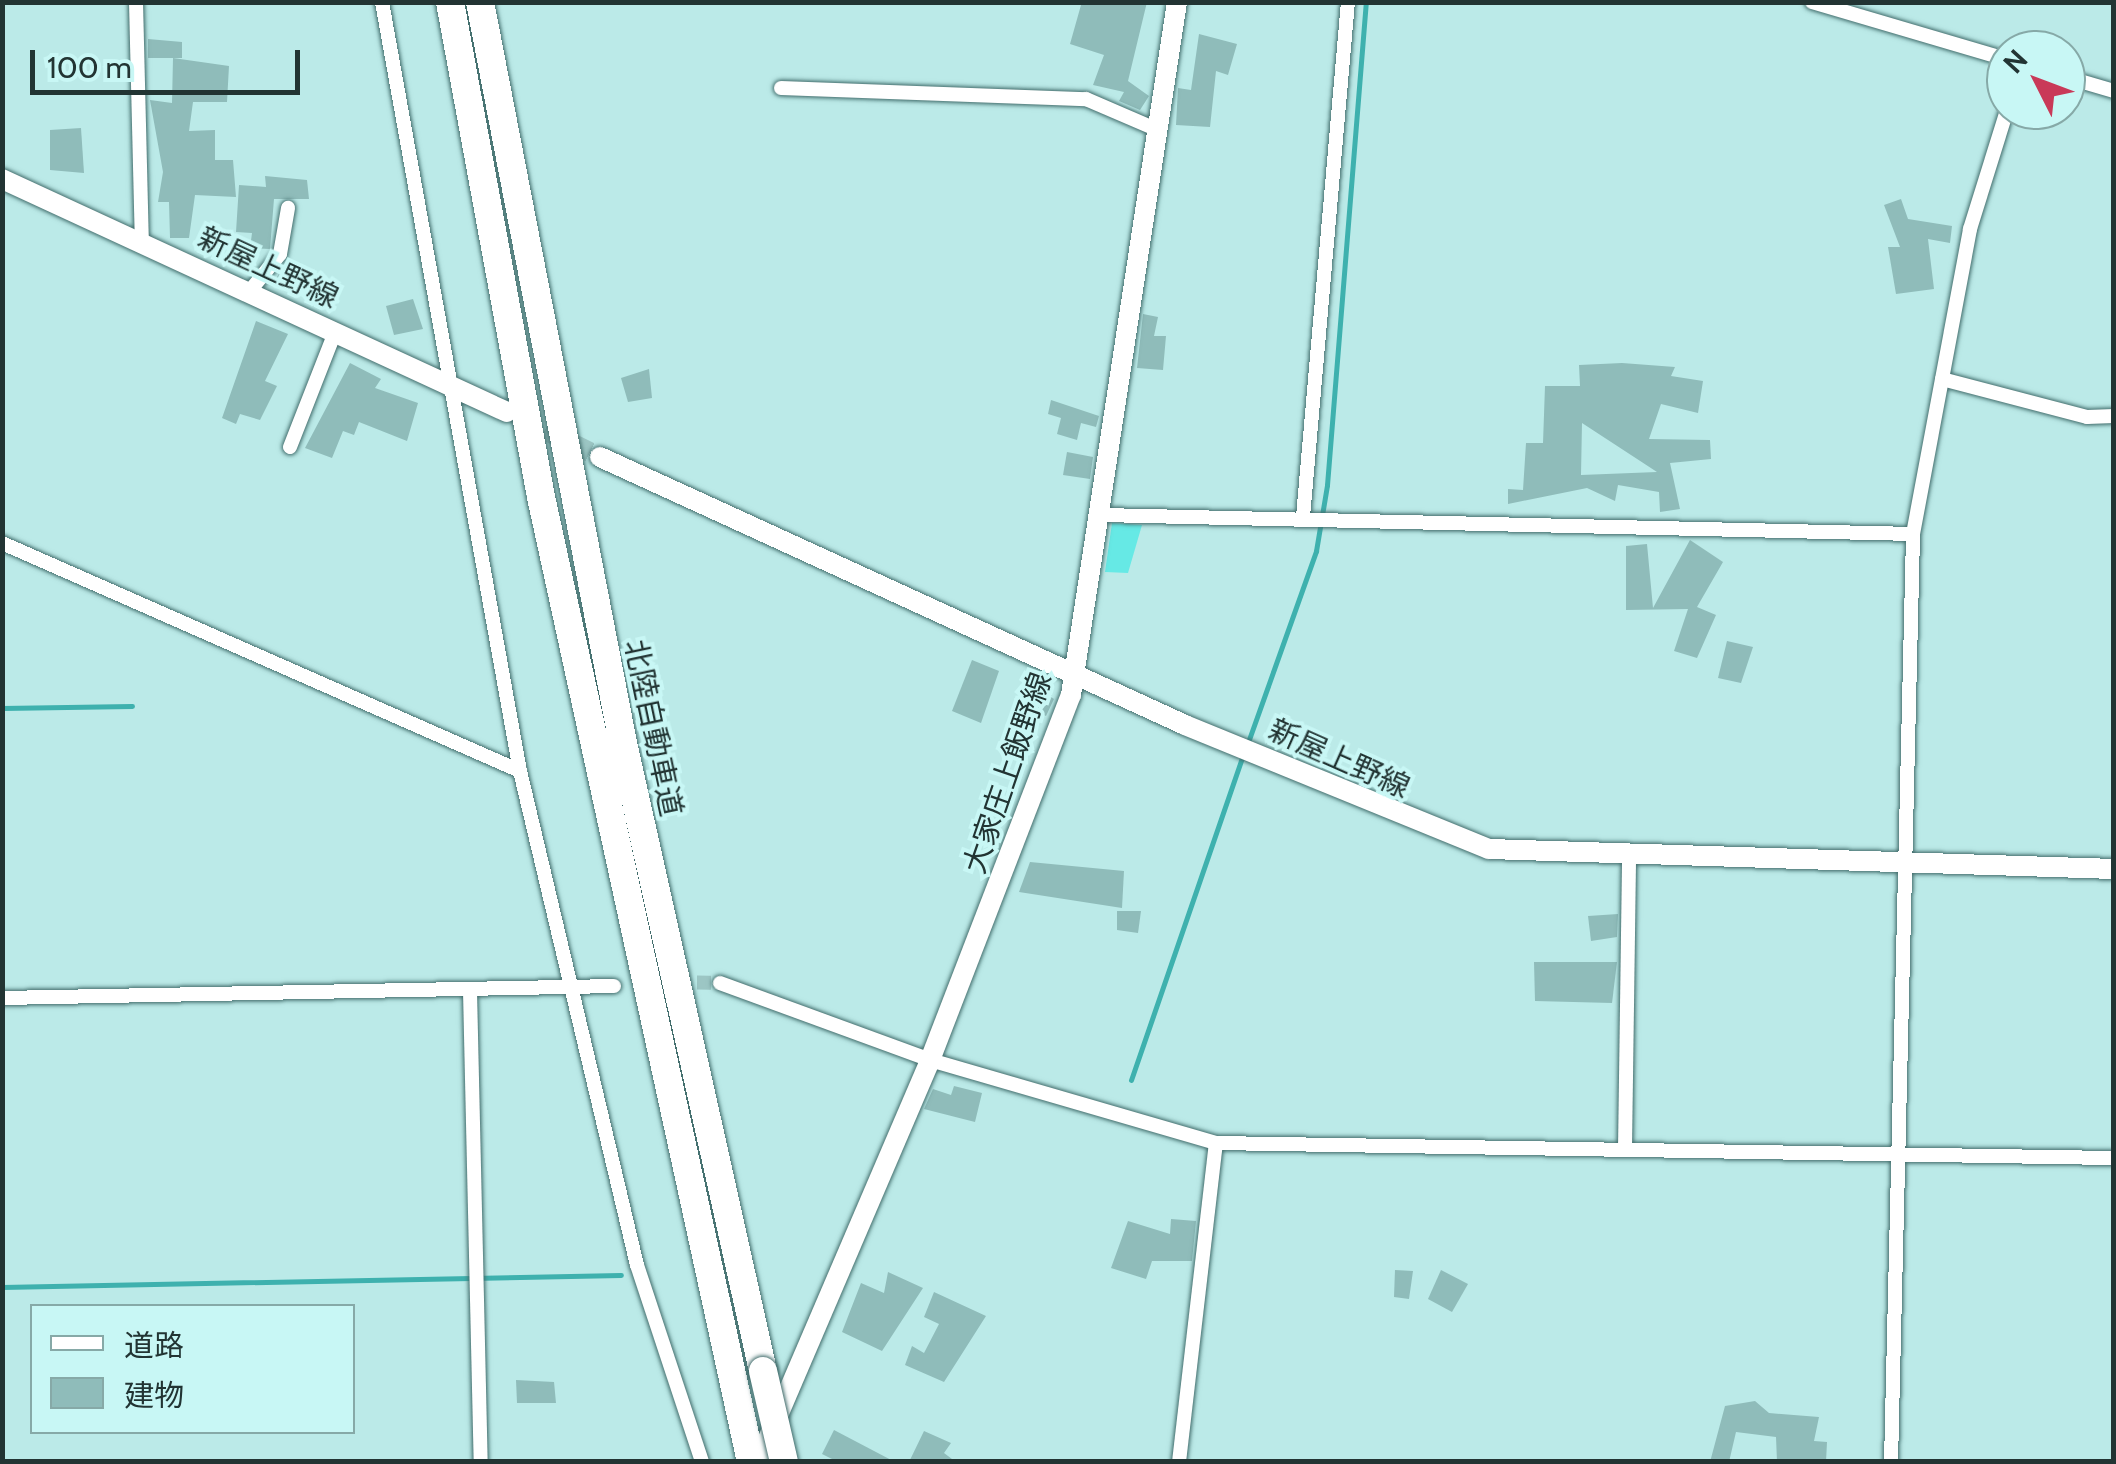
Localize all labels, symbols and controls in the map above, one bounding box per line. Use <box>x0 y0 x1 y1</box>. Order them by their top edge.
scale bar <box>35 30 305 92</box>
north arrow <box>1986 30 2086 130</box>
text: N <box>1996 43 2034 80</box>
text: 100 m <box>47 49 132 86</box>
street label: 新屋上野線 <box>192 220 344 316</box>
street label: 北陸自動車道 <box>617 636 689 820</box>
street label: 大家庄上飯野線 <box>957 668 1059 878</box>
street label: 新屋上野線 <box>1263 712 1415 806</box>
legend <box>30 1304 355 1434</box>
text: 道路 <box>124 1327 184 1364</box>
text: 建物 <box>124 1377 184 1414</box>

